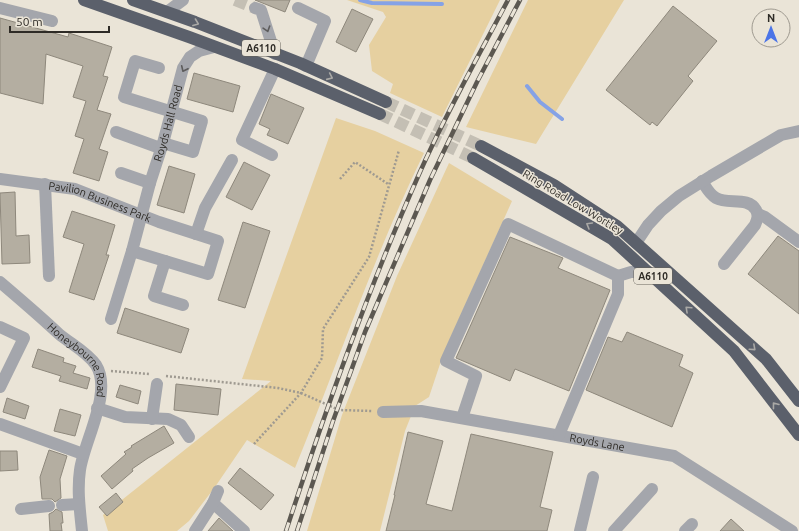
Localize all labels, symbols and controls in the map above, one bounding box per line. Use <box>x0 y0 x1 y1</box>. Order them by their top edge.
scale bar <box>10 8 109 34</box>
north arrow <box>751 8 791 48</box>
text: N <box>767 12 775 24</box>
text: 50 m <box>16 15 43 28</box>
one-way arrow <box>193 18 200 26</box>
one-way arrow <box>262 25 271 32</box>
road number: A6110 <box>242 40 280 56</box>
one-way arrow <box>181 64 189 72</box>
one-way arrow <box>325 72 333 80</box>
street label: Royds Hall Road <box>151 83 184 163</box>
street label: Ring Road Low Wortley <box>521 167 626 237</box>
street label: Pavilion Business Park <box>48 180 153 225</box>
one-way arrow <box>586 222 593 229</box>
road number: A6110 <box>634 268 672 284</box>
one-way arrow <box>685 306 693 314</box>
street label: Honeybourne Road <box>45 321 107 398</box>
one-way arrow <box>749 344 756 351</box>
one-way arrow <box>773 402 780 409</box>
street label: Royds Lane <box>569 432 626 453</box>

